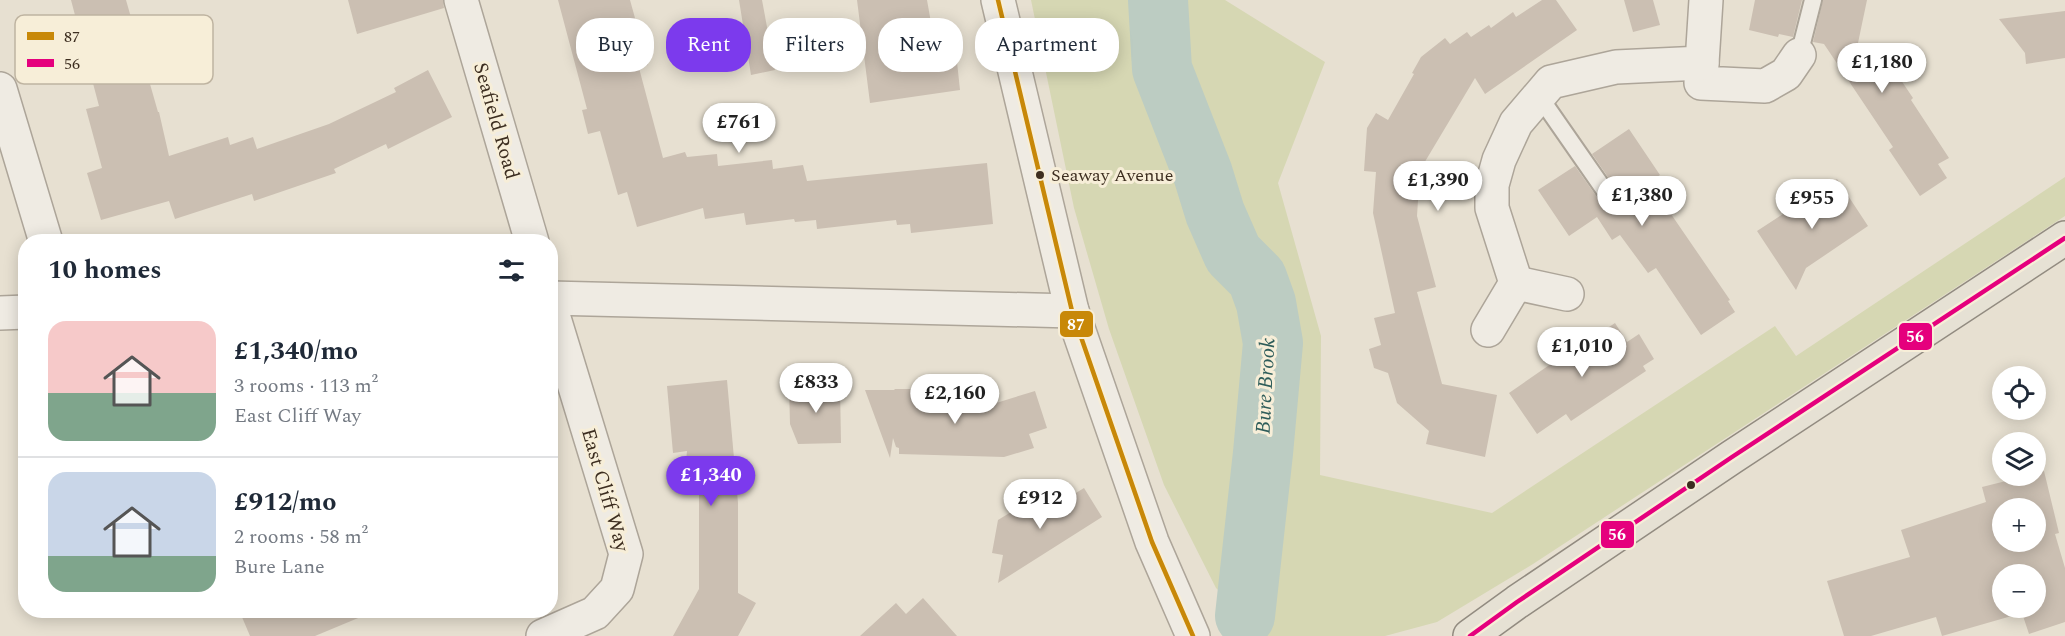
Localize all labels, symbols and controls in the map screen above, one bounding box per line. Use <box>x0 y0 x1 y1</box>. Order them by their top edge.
legend <box>15 15 213 84</box>
chip: Buy <box>576 18 654 72</box>
chip: Rent <box>666 18 751 72</box>
chip: Filters <box>763 18 866 72</box>
chip: New <box>878 18 963 72</box>
chip: Apartment <box>975 18 1119 72</box>
text: 87 <box>64 25 80 49</box>
pin: £1,180 <box>1833 43 1931 94</box>
text: £1,180 <box>1851 47 1913 77</box>
text: 56 <box>64 52 80 76</box>
street label: Seafield Road <box>465 59 527 183</box>
pin: £761 <box>703 103 775 154</box>
text: £761 <box>717 107 761 137</box>
pin: £1,390 <box>1389 161 1487 212</box>
place label: Seaway Avenue <box>1051 162 1173 189</box>
text: £1,390 <box>1407 165 1469 195</box>
marker: Seaway Avenue <box>1034 169 1046 181</box>
pin: £1,380 <box>1593 176 1691 227</box>
pin: £955 <box>1776 179 1848 230</box>
text: £1,380 <box>1611 180 1673 210</box>
text: £955 <box>1790 183 1834 213</box>
text: 10 homes <box>48 250 162 290</box>
icon: filters <box>495 254 528 287</box>
line badge: 87 <box>1059 310 1094 338</box>
text: 87 <box>1067 313 1085 337</box>
line badge: 56 <box>1898 322 1933 351</box>
text: 56 <box>1906 325 1924 349</box>
pin: £1,010 <box>1533 327 1631 378</box>
text: £1,340/mo <box>234 331 358 371</box>
text: £1,010 <box>1551 331 1613 361</box>
water label: Bure Brook <box>1248 337 1285 435</box>
icon: home <box>96 345 168 417</box>
pin: £833 <box>780 363 852 414</box>
map controls <box>1992 366 2046 618</box>
button: locate <box>1992 366 2046 420</box>
text: £833 <box>794 367 838 397</box>
text: 3 rooms · 113 m² <box>234 371 378 401</box>
pin: £2,160 <box>906 374 1004 425</box>
text: £2,160 <box>924 378 986 408</box>
text: East Cliff Way <box>234 401 361 431</box>
street label: East Cliff Way <box>573 425 637 557</box>
button: layers <box>1992 432 2046 486</box>
pin: £1,340 <box>662 456 760 507</box>
text: £1,340 <box>680 460 742 490</box>
pin: £912 <box>1004 479 1076 530</box>
unlabelled marker <box>1685 479 1697 491</box>
text: £912/mo <box>234 482 337 522</box>
text: £912 <box>1018 483 1062 513</box>
icon: home <box>96 496 168 568</box>
button: + <box>1992 498 2046 552</box>
line badge: 56 <box>1600 520 1635 549</box>
text: 2 rooms · 58 m² <box>234 522 368 552</box>
text: 56 <box>1608 523 1626 547</box>
text: Bure Lane <box>234 552 325 582</box>
button: − <box>1992 564 2046 618</box>

